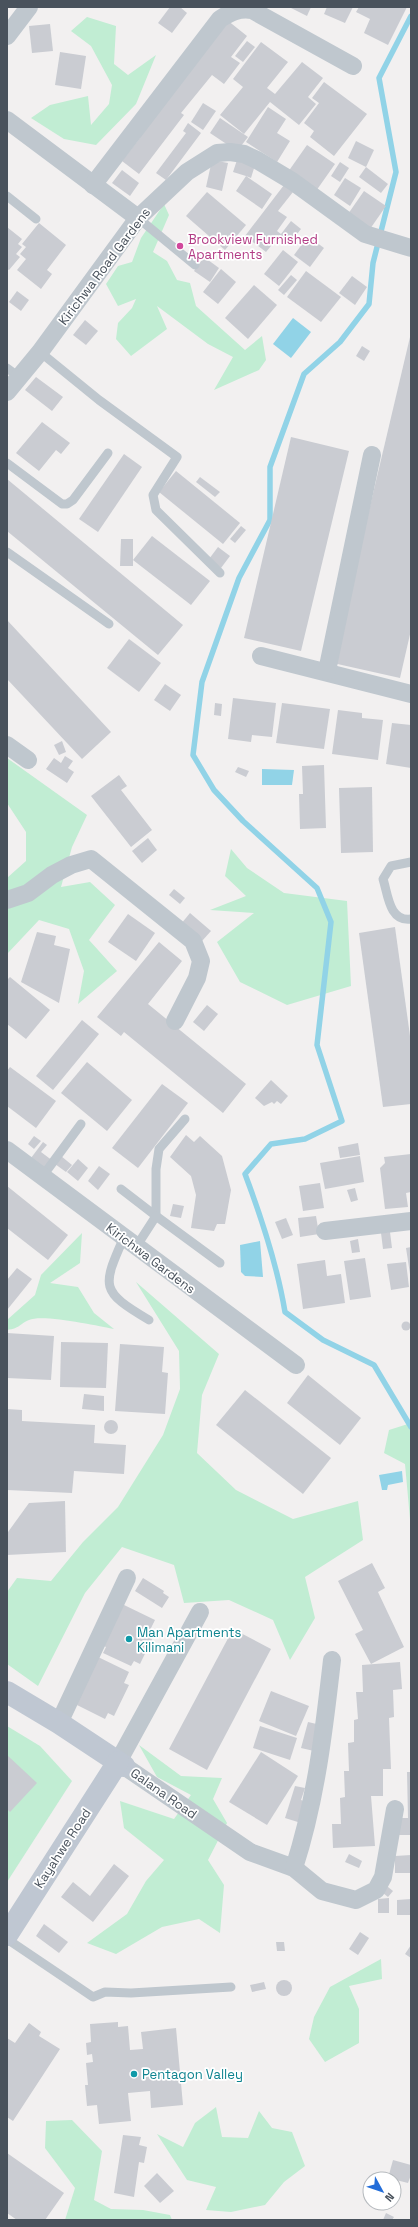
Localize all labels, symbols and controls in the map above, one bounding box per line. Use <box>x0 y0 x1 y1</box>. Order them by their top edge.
street label: Kirichwa Road Gardens <box>55 204 154 328</box>
place label: Brookview Furnished Apartments <box>188 231 318 263</box>
marker: Brookview Furnished Apartments <box>175 241 185 251</box>
street label: Kirichwa Gardens <box>103 1219 199 1298</box>
place label: Man Apartments Kilimani <box>137 1624 241 1656</box>
marker: Man Apartments Kilimani <box>124 1634 134 1644</box>
street label: Galana Road <box>127 1764 200 1823</box>
street label: Kayahwe Road <box>30 1805 95 1891</box>
place label: Pentagon Valley <box>142 2066 243 2083</box>
marker: Pentagon Valley <box>129 2069 139 2079</box>
north arrow <box>362 2171 402 2211</box>
text: N <box>382 2190 397 2205</box>

